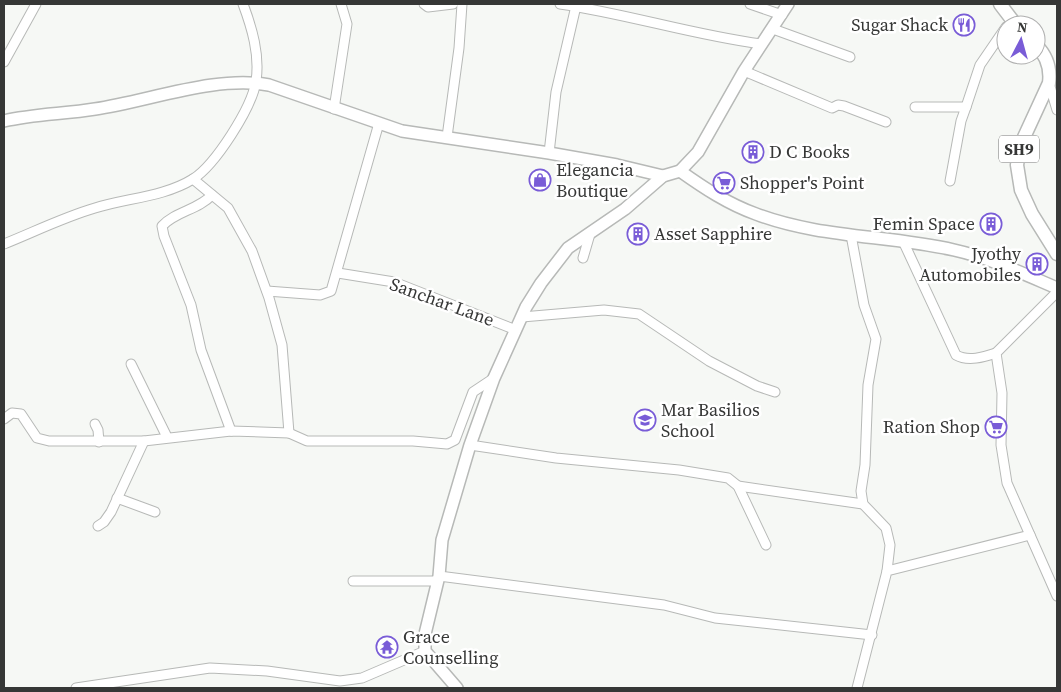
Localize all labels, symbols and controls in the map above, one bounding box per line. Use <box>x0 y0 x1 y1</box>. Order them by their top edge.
place label: Sugar Shack <box>851 12 948 37</box>
restaurant icon: Sugar Shack <box>952 13 976 37</box>
north arrow <box>996 15 1046 65</box>
text: N <box>1016 17 1028 38</box>
road number: SH9 <box>999 136 1039 162</box>
place label: D C Books <box>769 139 850 164</box>
building icon: D C Books <box>741 140 765 164</box>
place label: Elegancia Boutique <box>556 157 634 203</box>
shop icon: Elegancia Boutique <box>528 168 552 192</box>
place label: Shopper's Point <box>740 170 864 195</box>
supermarket icon: Shopper's Point <box>712 171 736 195</box>
place label: Femin Space <box>873 211 975 236</box>
building icon: Femin Space <box>979 212 1003 236</box>
place label: Asset Sapphire <box>654 221 772 246</box>
building icon: Asset Sapphire <box>626 222 650 246</box>
place label: Jyothy Automobiles <box>919 241 1022 287</box>
building icon: Jyothy Automobiles <box>1025 252 1049 276</box>
street label: Sanchar Lane <box>387 271 498 332</box>
place label: Mar Basilios School <box>661 397 760 443</box>
school or university icon: Mar Basilios School <box>633 408 657 432</box>
place label: Ration Shop <box>883 414 980 439</box>
supermarket icon: Ration Shop <box>984 415 1008 439</box>
place label: Grace Counselling <box>403 624 499 670</box>
temple icon: Grace Counselling <box>375 635 399 659</box>

